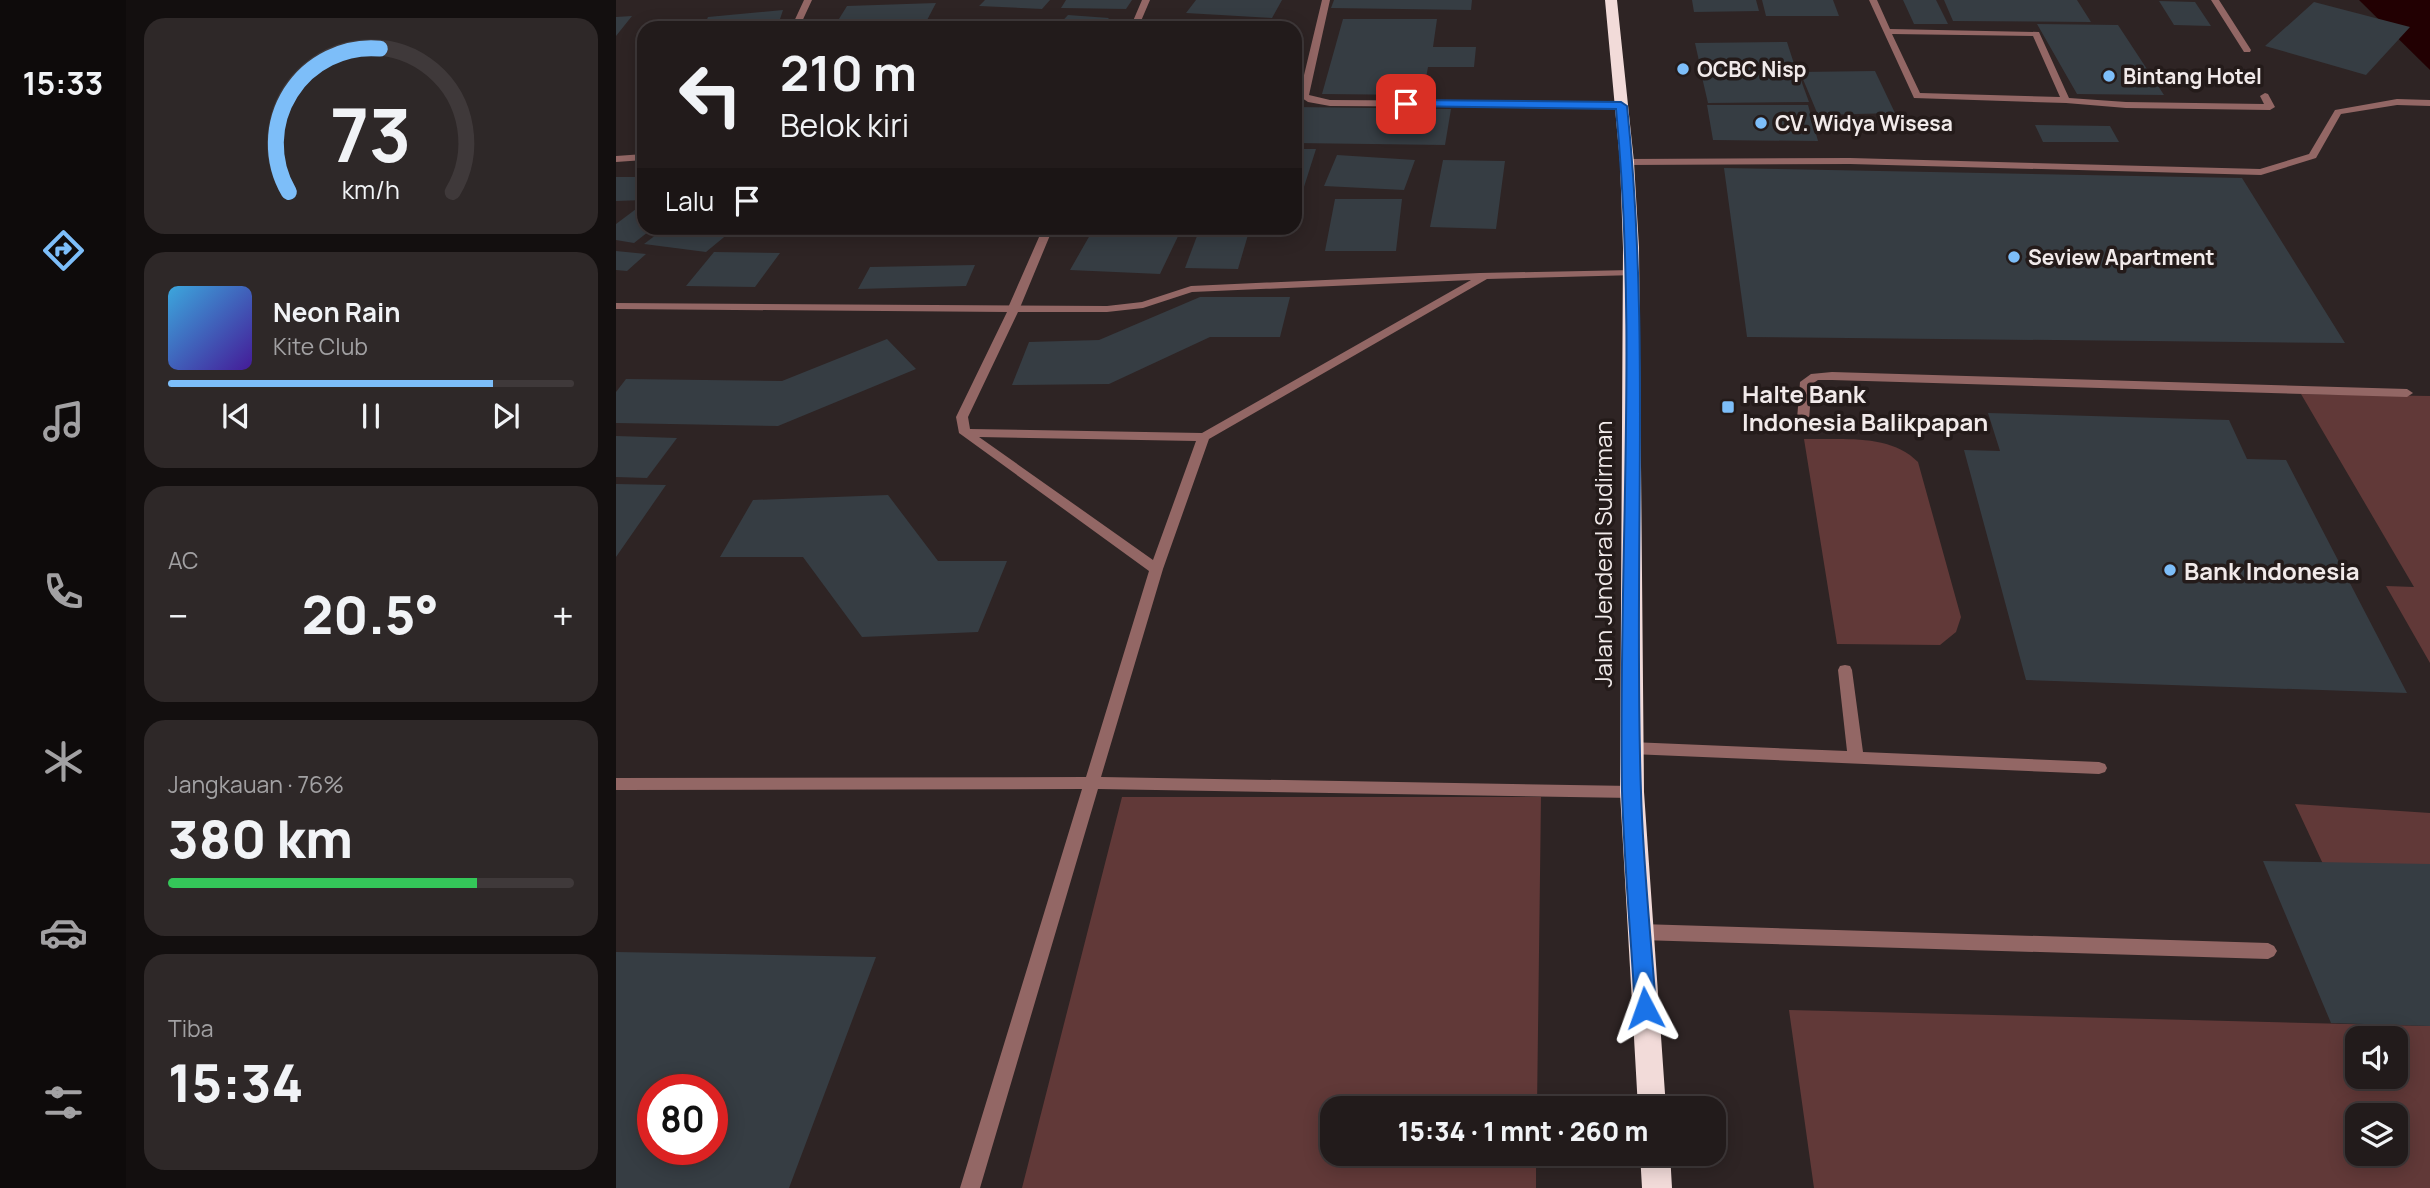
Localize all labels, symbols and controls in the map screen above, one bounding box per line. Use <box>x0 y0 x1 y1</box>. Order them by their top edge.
text: 210 m <box>780 39 917 106</box>
icon: left <box>665 49 756 140</box>
place label: OCBC Nisp <box>1697 55 1807 83</box>
text: 15:33 <box>23 61 103 105</box>
marker: OCBC Nisp <box>1675 61 1691 77</box>
place label: Bintang Hotel <box>2123 62 2262 90</box>
marker: Bintang Hotel <box>2101 68 2117 84</box>
pin <box>1376 74 1436 134</box>
text: 73 <box>330 84 412 184</box>
icon: arrive <box>1387 85 1425 123</box>
text: Belok kiri <box>780 103 909 147</box>
place label: CV. Widya Wisesa <box>1775 109 1953 137</box>
marker: CV. Widya Wisesa <box>1753 115 1769 131</box>
text: km/h <box>342 172 400 207</box>
icon: arrive <box>728 182 766 220</box>
text: Lalu <box>665 183 714 219</box>
icon: directions <box>39 226 88 275</box>
place label: Seview Apartment <box>2028 243 2215 271</box>
marker: Seview Apartment <box>2006 249 2022 265</box>
text: Neon Rain <box>273 294 401 330</box>
text: Kite Club <box>273 330 368 362</box>
place label: Halte Bank Indonesia Balikpapan <box>1742 377 1988 438</box>
icon: music <box>39 397 88 446</box>
icon: previous <box>217 397 255 435</box>
icon: pause <box>352 397 390 435</box>
icon: next <box>487 397 525 435</box>
marker: Halte Bank Indonesia Balikpapan <box>1720 399 1736 415</box>
street label: Jalan Jenderal Sudirman <box>1586 420 1619 688</box>
text: AC <box>168 544 199 576</box>
place label: Bank Indonesia <box>2184 554 2360 587</box>
marker: Bank Indonesia <box>2162 562 2178 578</box>
icon: phone <box>39 567 88 616</box>
text: 20.5° <box>302 579 439 650</box>
text: − <box>168 589 189 641</box>
text: + <box>552 589 574 641</box>
icon: climate <box>39 737 88 786</box>
text: Jangkauan · 76% <box>168 768 344 800</box>
text: 380 km <box>168 803 353 874</box>
icon: car <box>39 908 88 957</box>
position arrow <box>1608 971 1682 1045</box>
text: Tiba <box>168 1012 213 1044</box>
map controls <box>2345 1026 2408 1166</box>
button: sound <box>2345 1026 2408 1089</box>
text: 15:34 <box>168 1047 304 1118</box>
speed limit sign: 80 <box>637 1074 728 1165</box>
icon: filters <box>39 1078 88 1127</box>
button: layers <box>2345 1103 2408 1166</box>
text: 15:34 · 1 mnt · 260 m <box>1398 1113 1648 1149</box>

